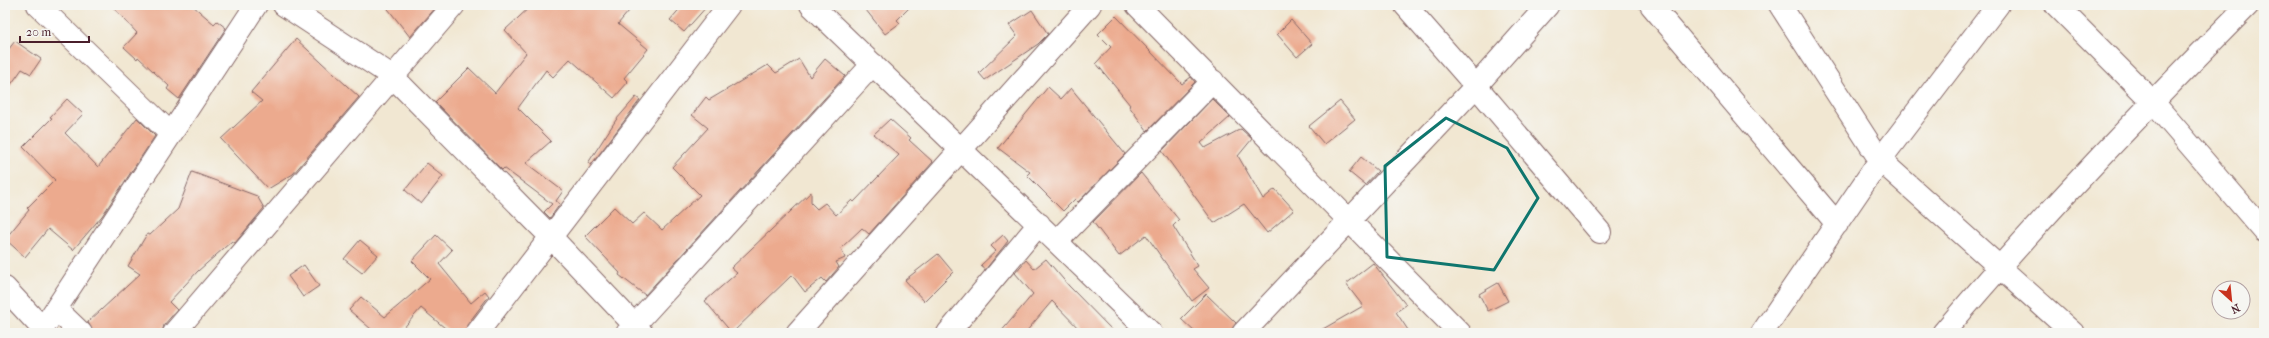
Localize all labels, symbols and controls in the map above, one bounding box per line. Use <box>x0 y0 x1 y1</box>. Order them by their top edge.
scale bar <box>20 18 89 44</box>
text: 20 m <box>26 25 51 39</box>
north arrow <box>2211 280 2251 320</box>
text: N <box>2228 301 2242 316</box>

